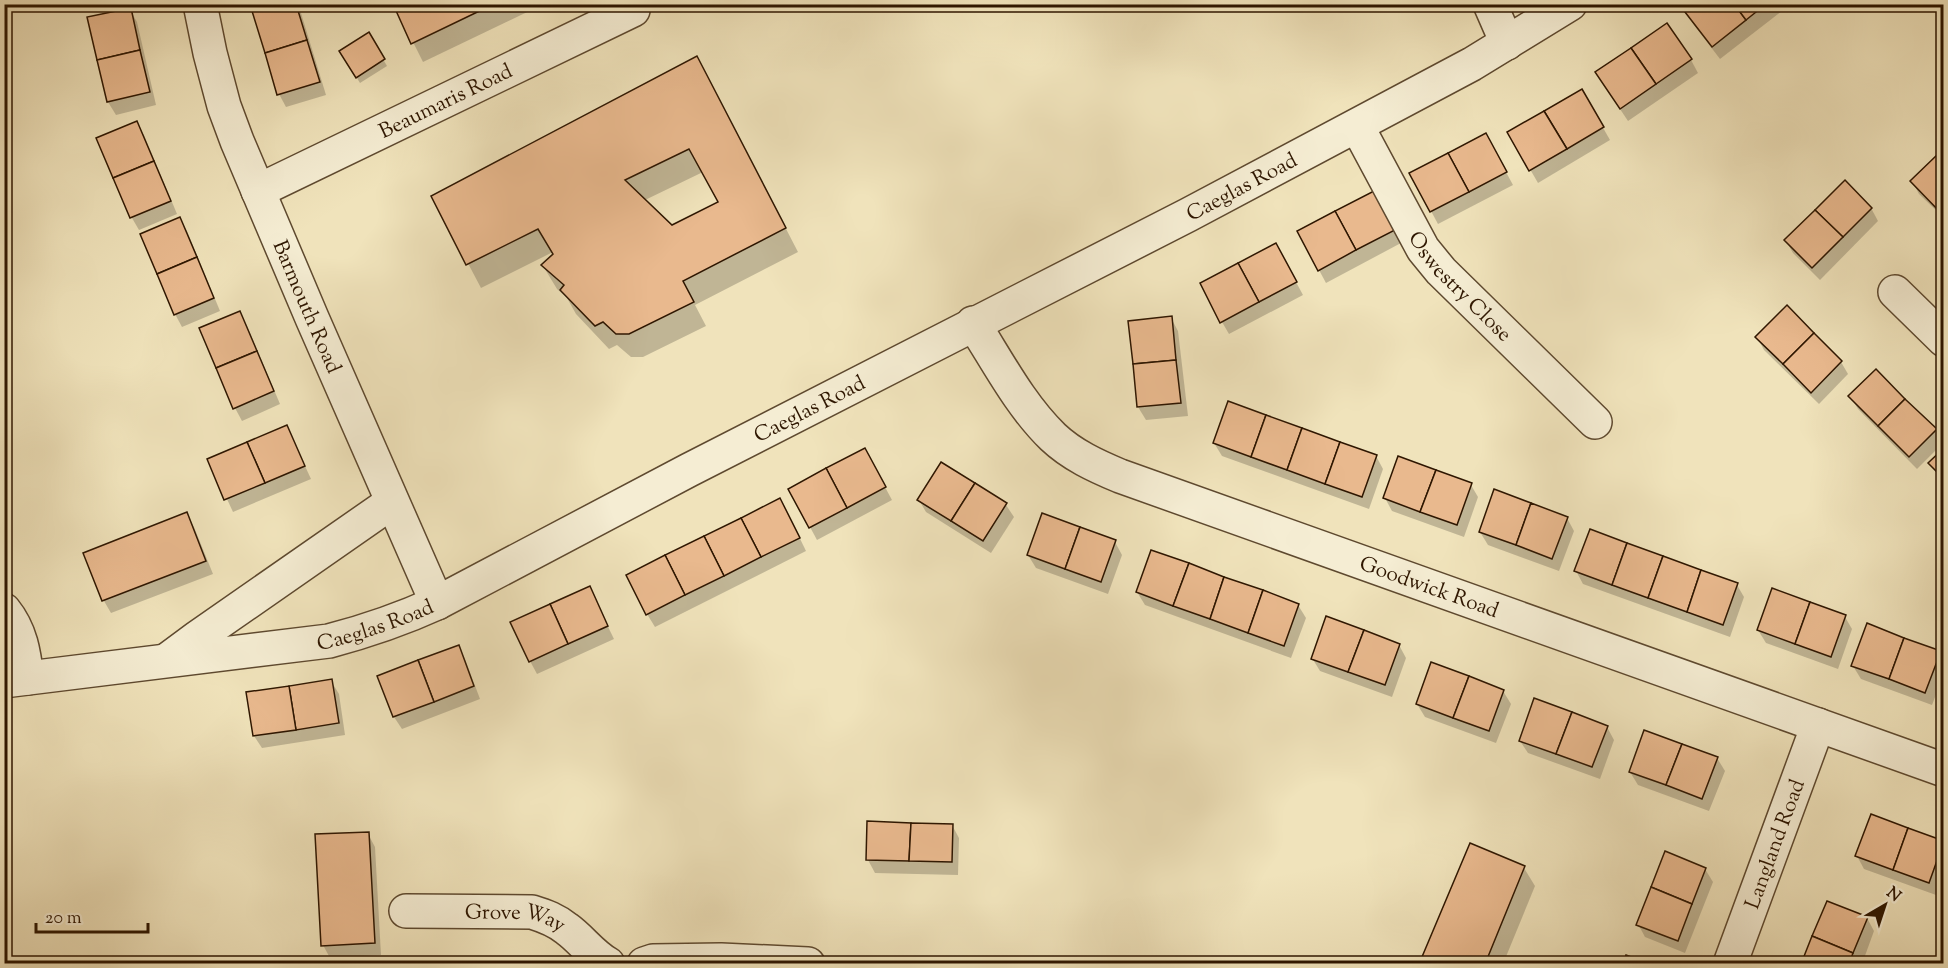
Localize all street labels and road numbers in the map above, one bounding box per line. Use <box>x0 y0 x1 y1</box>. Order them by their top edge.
street label: Beaumaris Road <box>374 57 518 147</box>
street label: Caeglas Road <box>1182 146 1303 230</box>
street label: Oswestry Close <box>1399 227 1518 349</box>
street label: Barmouth Road <box>264 236 348 379</box>
street label: Caeglas Road <box>749 369 871 451</box>
street label: Goodwick Road <box>1355 550 1503 627</box>
street label: Caeglas Road <box>315 593 439 659</box>
street label: Langland Road <box>1739 775 1814 914</box>
street label: Grove Way <box>465 898 571 941</box>

